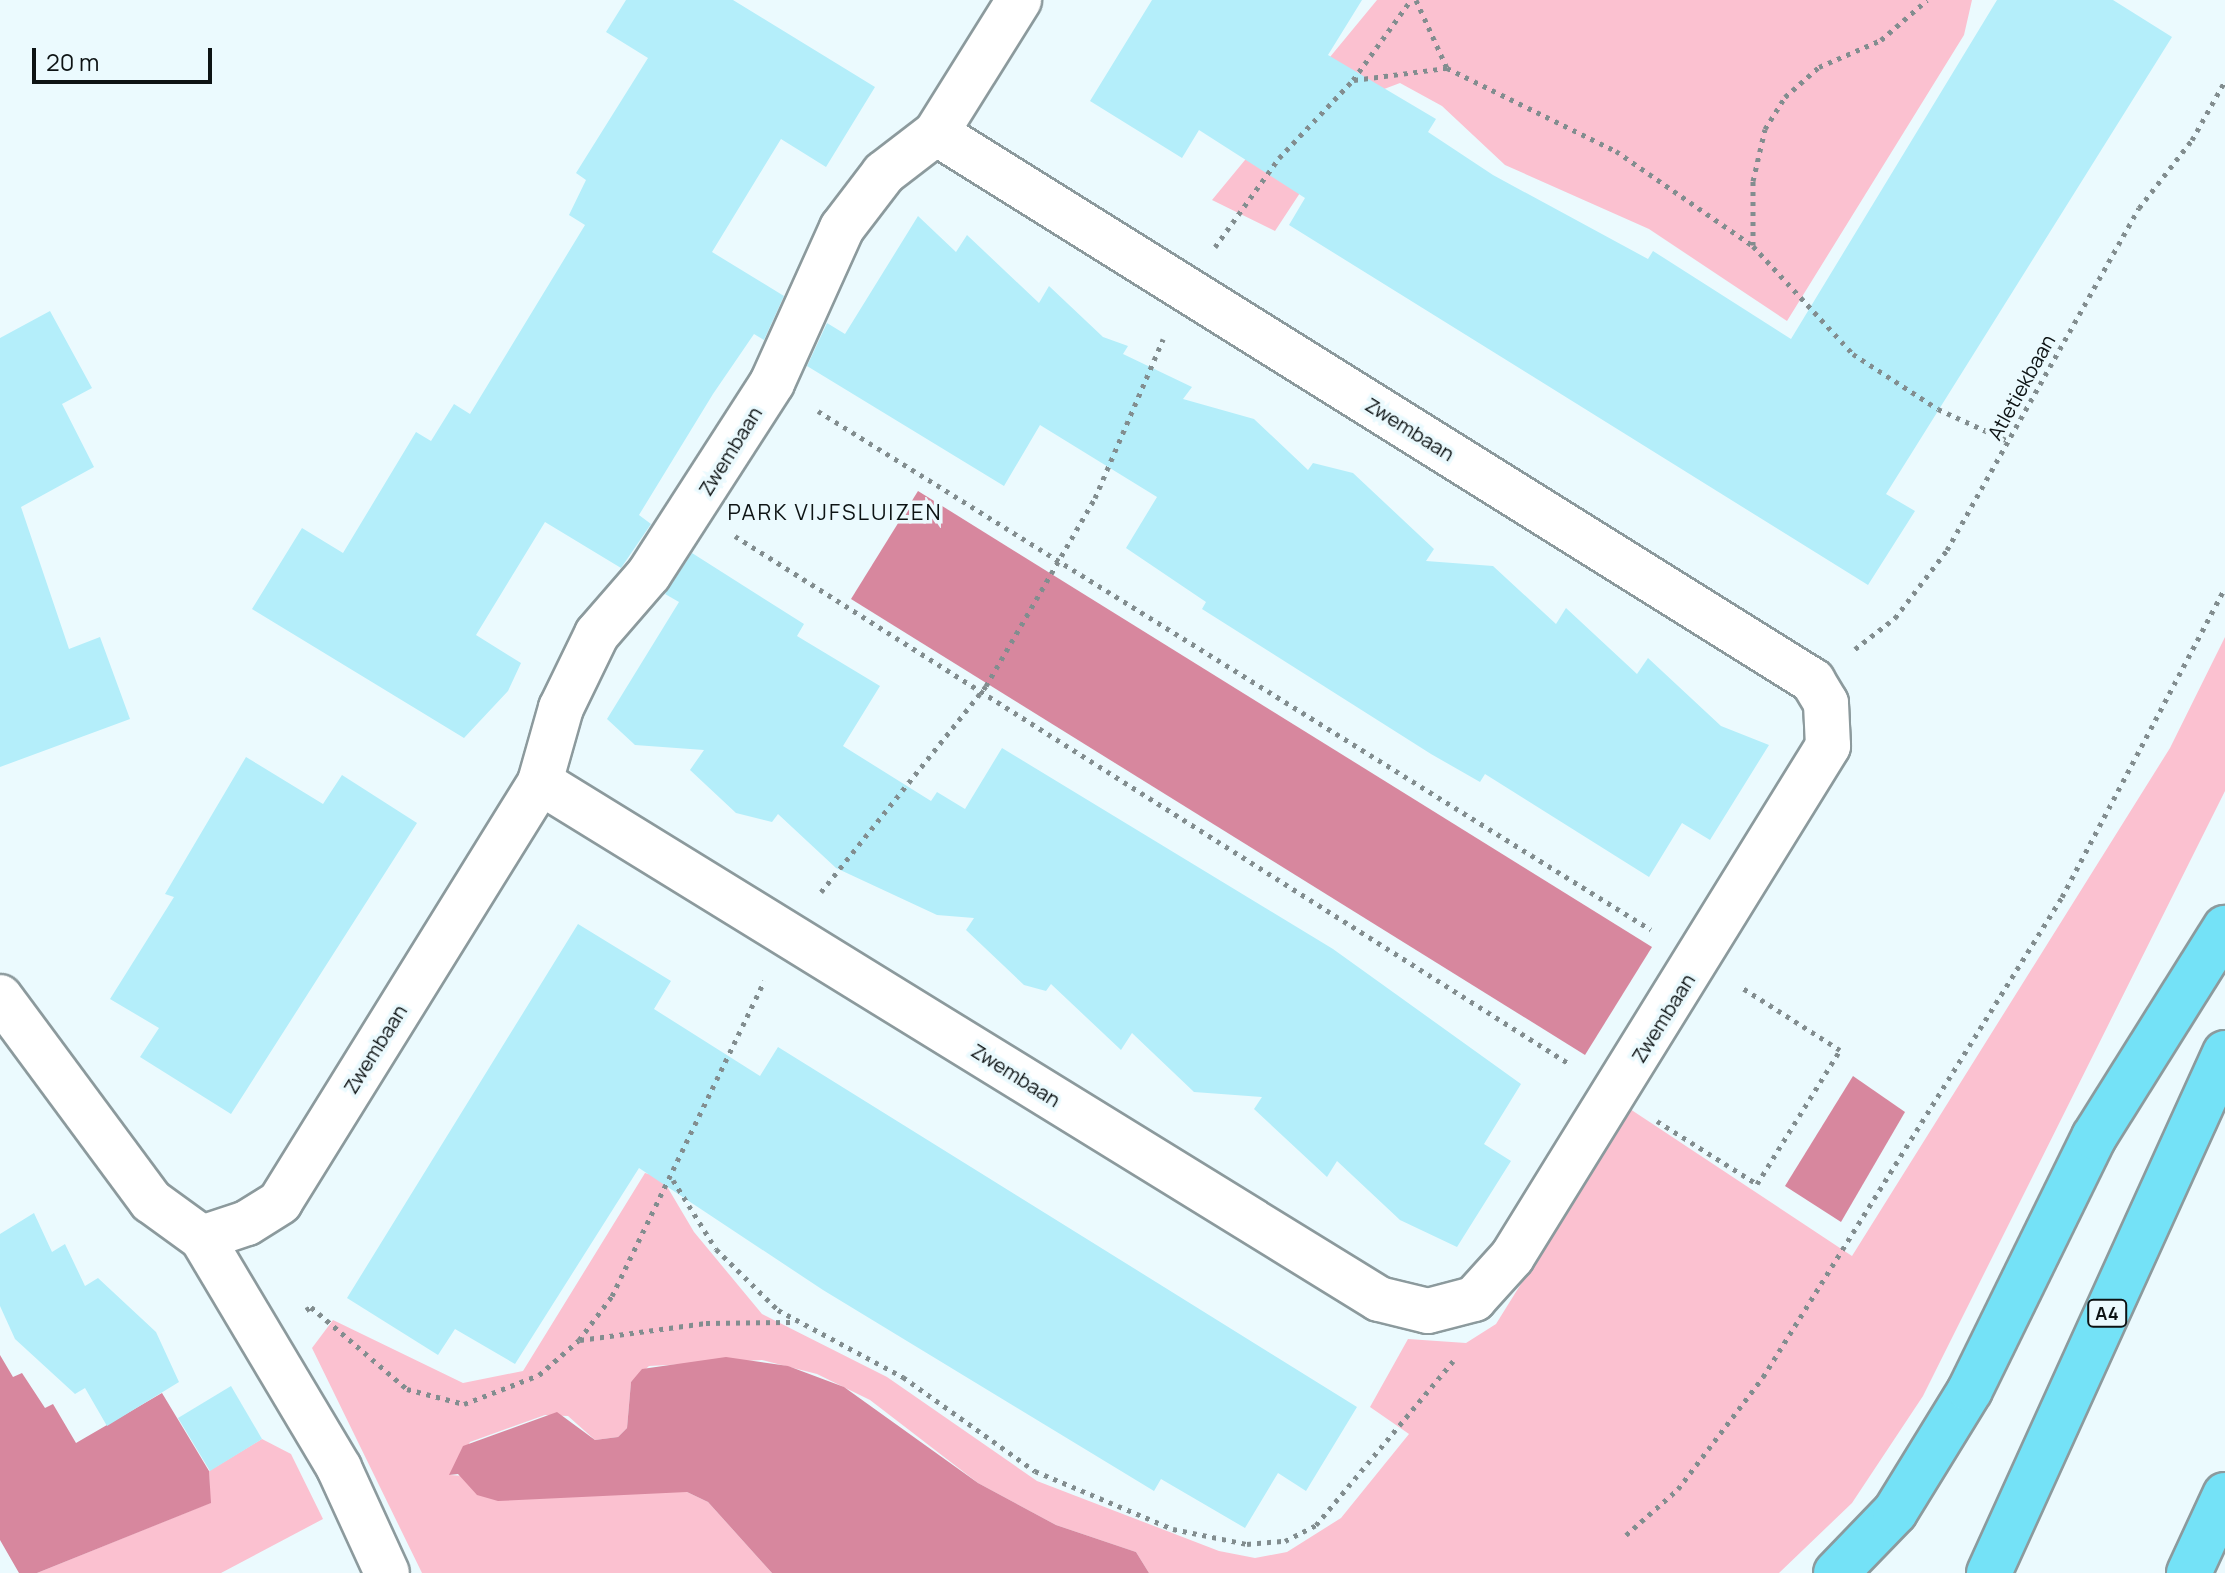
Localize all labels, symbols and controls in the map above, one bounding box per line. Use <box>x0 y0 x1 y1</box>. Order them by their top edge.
scale bar <box>36 32 216 82</box>
text: 20 m <box>46 45 99 78</box>
street label: Atletiekbaan <box>1982 330 2060 444</box>
street label: Zwembaan <box>1361 392 1459 466</box>
street label: Zwembaan <box>693 402 767 500</box>
district label: PARK VIJFSLUIZEN <box>727 500 943 526</box>
street label: Zwembaan <box>1626 969 1700 1067</box>
street label: Zwembaan <box>338 1000 412 1098</box>
street label: Zwembaan <box>967 1038 1065 1112</box>
road number: A4 <box>2087 1299 2127 1327</box>

